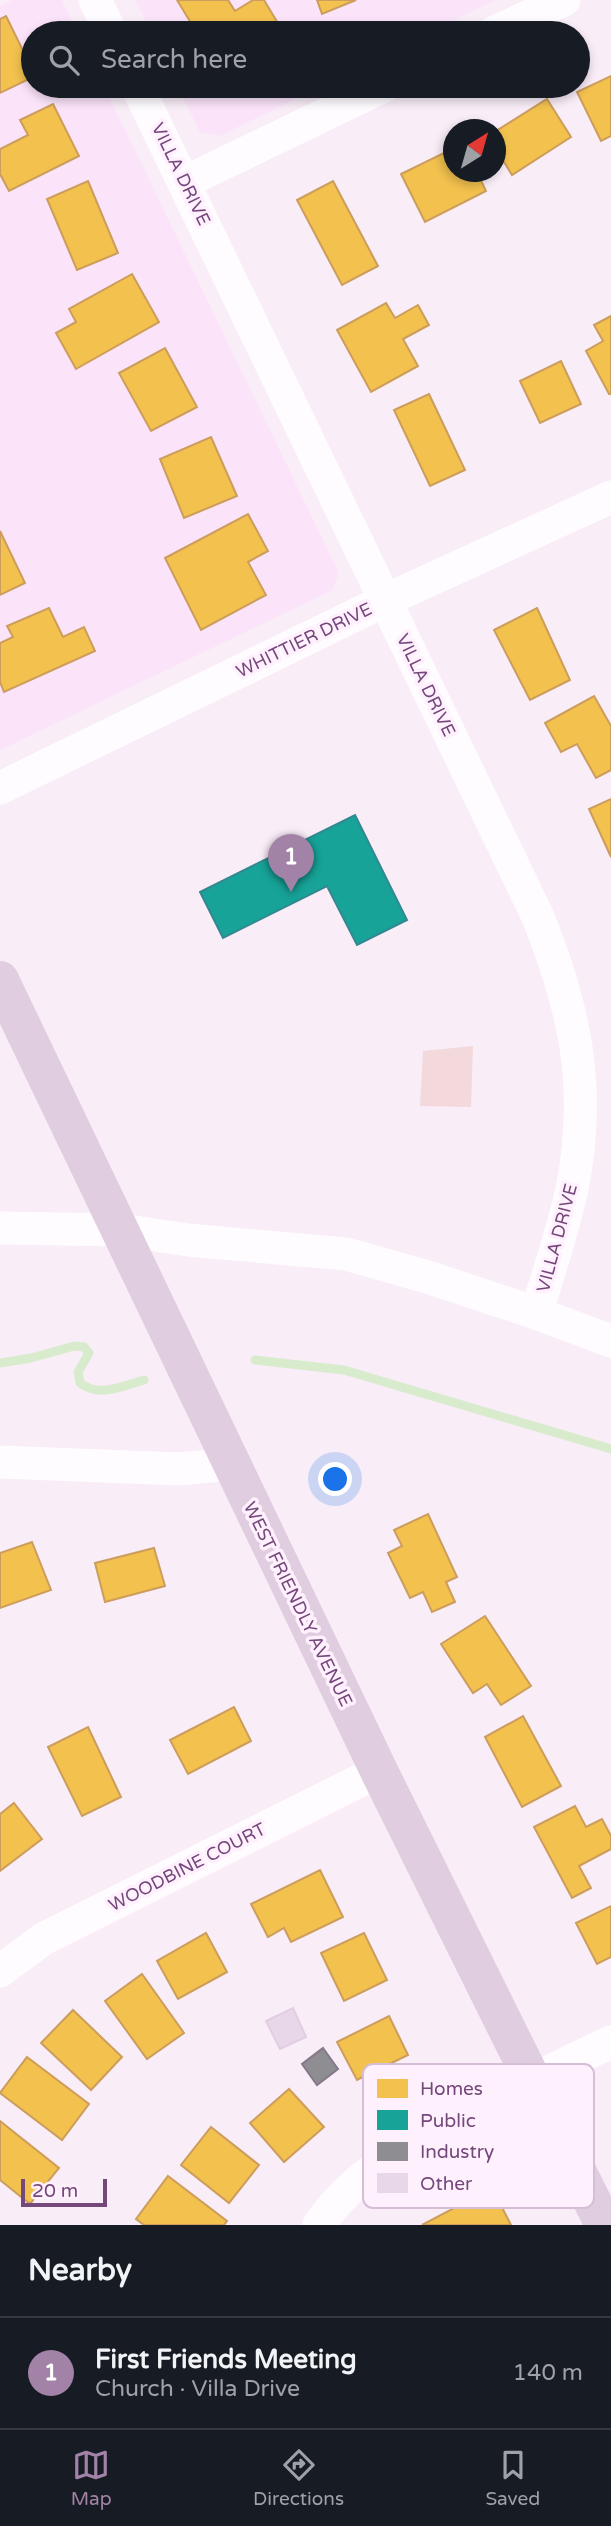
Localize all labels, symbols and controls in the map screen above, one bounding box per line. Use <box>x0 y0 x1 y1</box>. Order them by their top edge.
search box <box>21 21 590 98</box>
icon: search <box>45 41 83 79</box>
text: Search here <box>101 44 247 75</box>
street label: VILLA DRIVE <box>147 119 215 229</box>
north arrow <box>443 119 506 182</box>
street label: WHITTIER DRIVE <box>232 598 376 682</box>
street label: VILLA DRIVE <box>392 630 460 740</box>
pin: 1 <box>268 834 314 892</box>
street label: VILLA DRIVE <box>532 1181 582 1295</box>
your location <box>318 1462 352 1496</box>
street label: WEST FRIENDLY AVENUE <box>239 1498 357 1710</box>
street label: WOODBINE COURT <box>105 1818 269 1916</box>
legend <box>363 2064 594 2208</box>
text: Homes <box>420 2078 483 2100</box>
text: Public <box>420 2110 476 2132</box>
text: Industry <box>420 2141 494 2163</box>
text: Other <box>420 2173 473 2195</box>
scale bar <box>21 2176 107 2208</box>
text: 20 m <box>32 2180 78 2202</box>
text: Nearby <box>28 2252 132 2289</box>
text: First Friends Meeting <box>95 2344 357 2375</box>
text: 1 <box>44 2359 58 2387</box>
text: 140 m <box>513 2359 583 2387</box>
text: Church · Villa Drive <box>95 2375 300 2403</box>
tab: Map <box>71 2446 112 2510</box>
tab: Directions <box>253 2446 344 2510</box>
tab: Saved <box>485 2446 540 2510</box>

